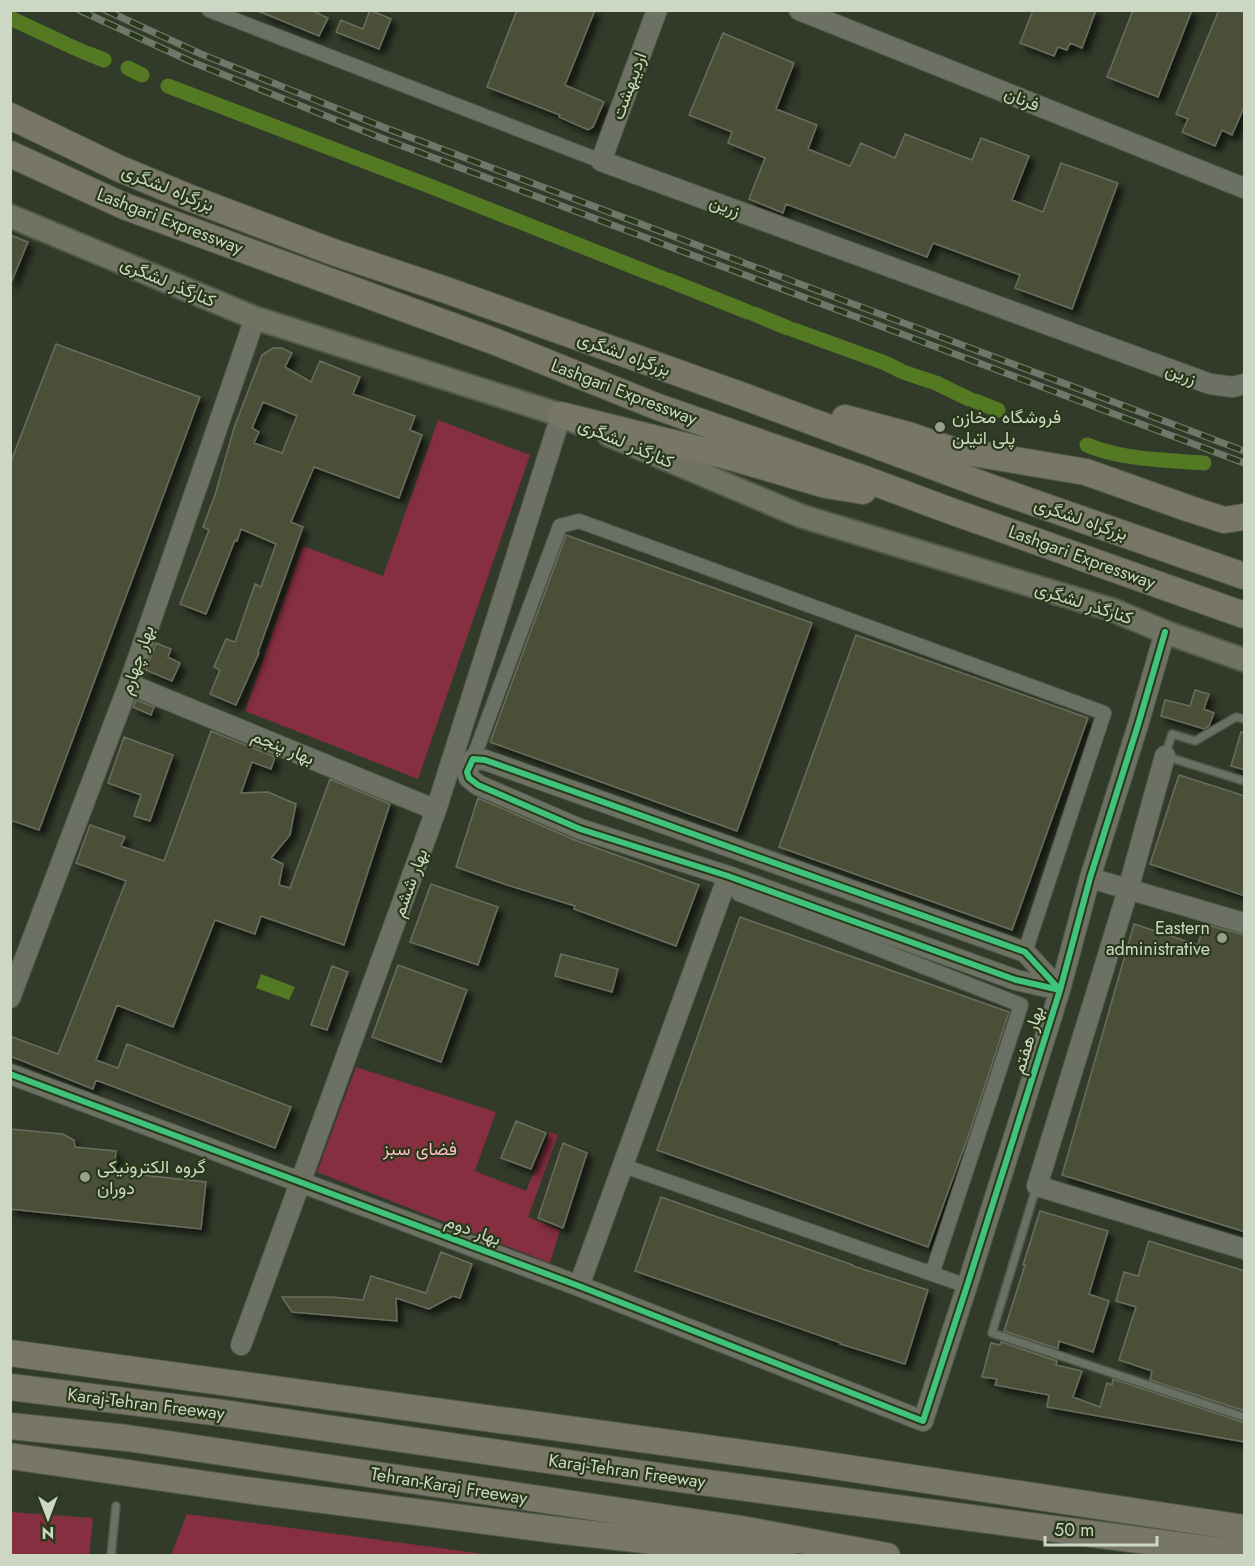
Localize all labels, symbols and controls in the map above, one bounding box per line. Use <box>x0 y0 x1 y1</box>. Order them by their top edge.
street label: اردیبهشت <box>605 49 653 123</box>
street label: فرنان <box>1000 80 1044 118</box>
street label: بزرگراه لشگری <box>118 158 218 218</box>
street label: Lashgari Expressway <box>93 181 247 261</box>
street label: زرین <box>706 188 744 224</box>
street label: کنارگذر لشگری <box>116 250 220 314</box>
street label: بزرگراه لشگری <box>574 325 674 383</box>
street label: Lashgari Expressway <box>547 352 701 432</box>
street label: زرین <box>1162 356 1200 392</box>
place label: فروشگاه مخازن پلی اتیلن <box>952 404 1061 451</box>
street label: کنارگذر لشگری <box>574 411 678 475</box>
marker: فروشگاه مخازن پلی اتیلن <box>933 420 947 434</box>
street label: بزرگراه لشگری <box>1031 491 1131 547</box>
street label: Lashgari Expressway <box>1005 518 1159 596</box>
street label: کنارگذر لشگری <box>1032 575 1136 631</box>
street label: بهار چهارم <box>113 622 161 698</box>
street label: بهار پنجم <box>248 723 318 771</box>
street label: بهار ششم <box>386 845 434 921</box>
place label: Eastern administrative <box>1106 915 1210 962</box>
marker: Eastern administrative <box>1215 931 1229 945</box>
street label: بهار هفتم <box>1005 1003 1051 1077</box>
park label: فضای سبز <box>382 1136 457 1162</box>
place label: گروه الکترونیکی دوران <box>97 1154 206 1201</box>
marker: گروه الکترونیکی دوران <box>78 1170 92 1184</box>
street label: بهار دوم <box>441 1208 505 1252</box>
street label: Karaj-Tehran Freeway <box>66 1381 226 1427</box>
street label: Karaj-Tehran Freeway <box>547 1447 707 1495</box>
street label: Tehran-Karaj Freeway <box>369 1461 529 1511</box>
north arrow <box>18 1488 78 1548</box>
scale bar <box>1045 1509 1158 1547</box>
text: 50 m <box>1054 1517 1094 1543</box>
text: N <box>42 1521 54 1544</box>

